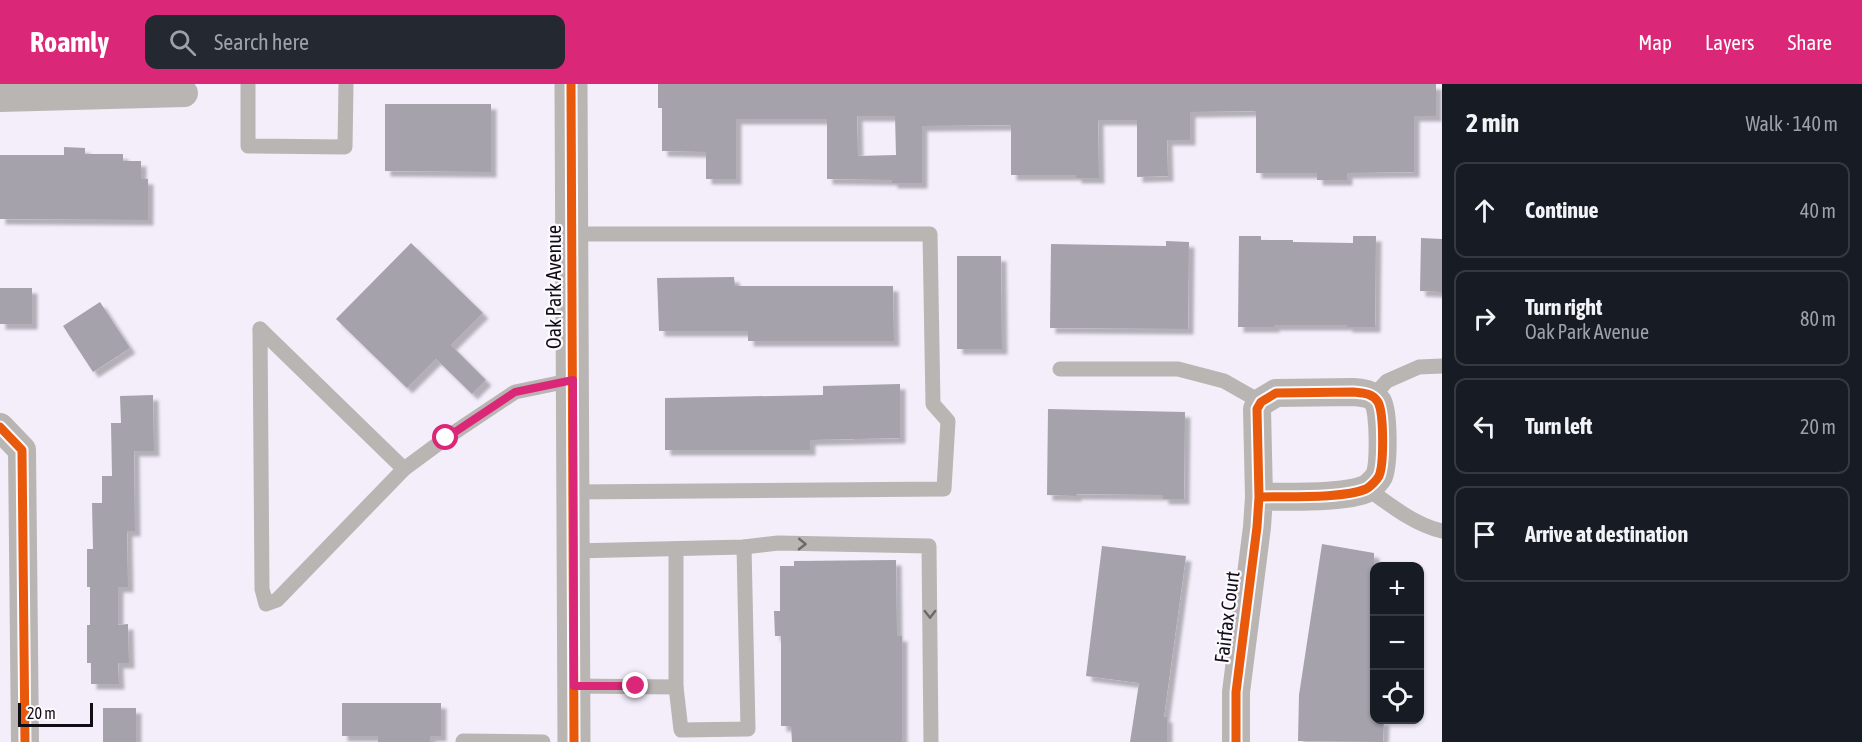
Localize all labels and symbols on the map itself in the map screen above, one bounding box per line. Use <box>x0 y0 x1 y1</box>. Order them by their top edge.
street label: Oak Park Avenue <box>542 225 565 349</box>
route start <box>432 424 458 450</box>
one-way arrow <box>798 538 807 550</box>
street label: Fairfax Court <box>1209 569 1244 664</box>
one-way arrow <box>924 609 936 618</box>
route end <box>622 672 648 698</box>
scale bar <box>18 700 93 728</box>

